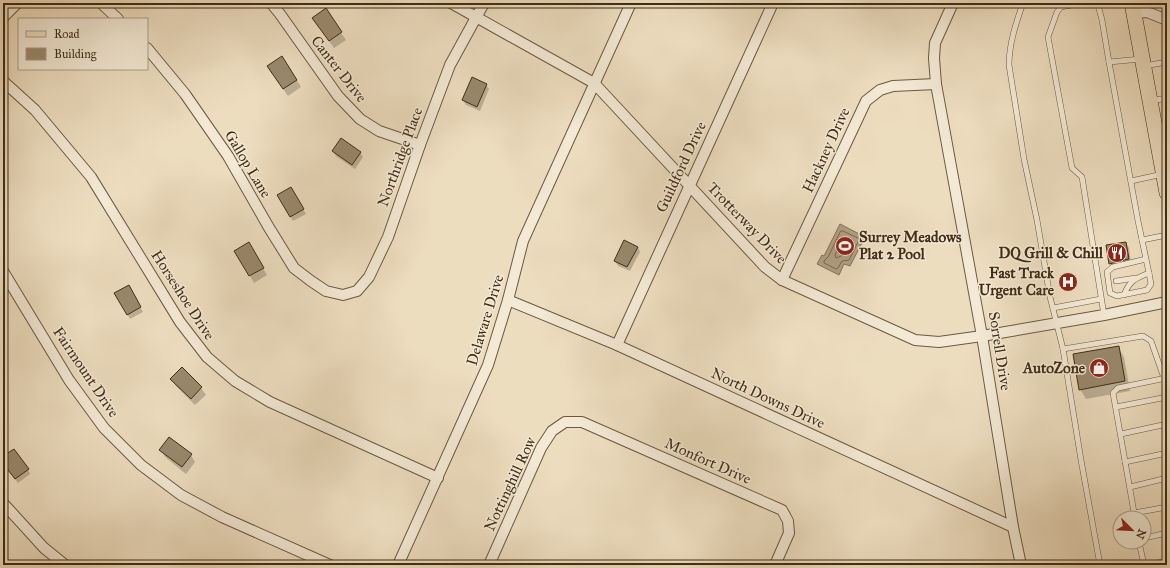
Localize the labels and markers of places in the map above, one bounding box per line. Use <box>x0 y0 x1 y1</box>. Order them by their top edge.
place label: Surrey Meadows Plat 2 Pool <box>859 228 962 263</box>
sports icon: Surrey Meadows Plat 2 Pool <box>834 235 856 257</box>
restaurant icon: DQ Grill & Chill <box>1106 242 1128 264</box>
place label: DQ Grill & Chill <box>999 244 1104 263</box>
place label: Fast Track Urgent Care <box>979 264 1055 300</box>
hospital icon: Fast Track Urgent Care <box>1057 271 1079 293</box>
shop icon: AutoZone <box>1088 357 1110 379</box>
place label: AutoZone <box>1022 359 1086 377</box>

